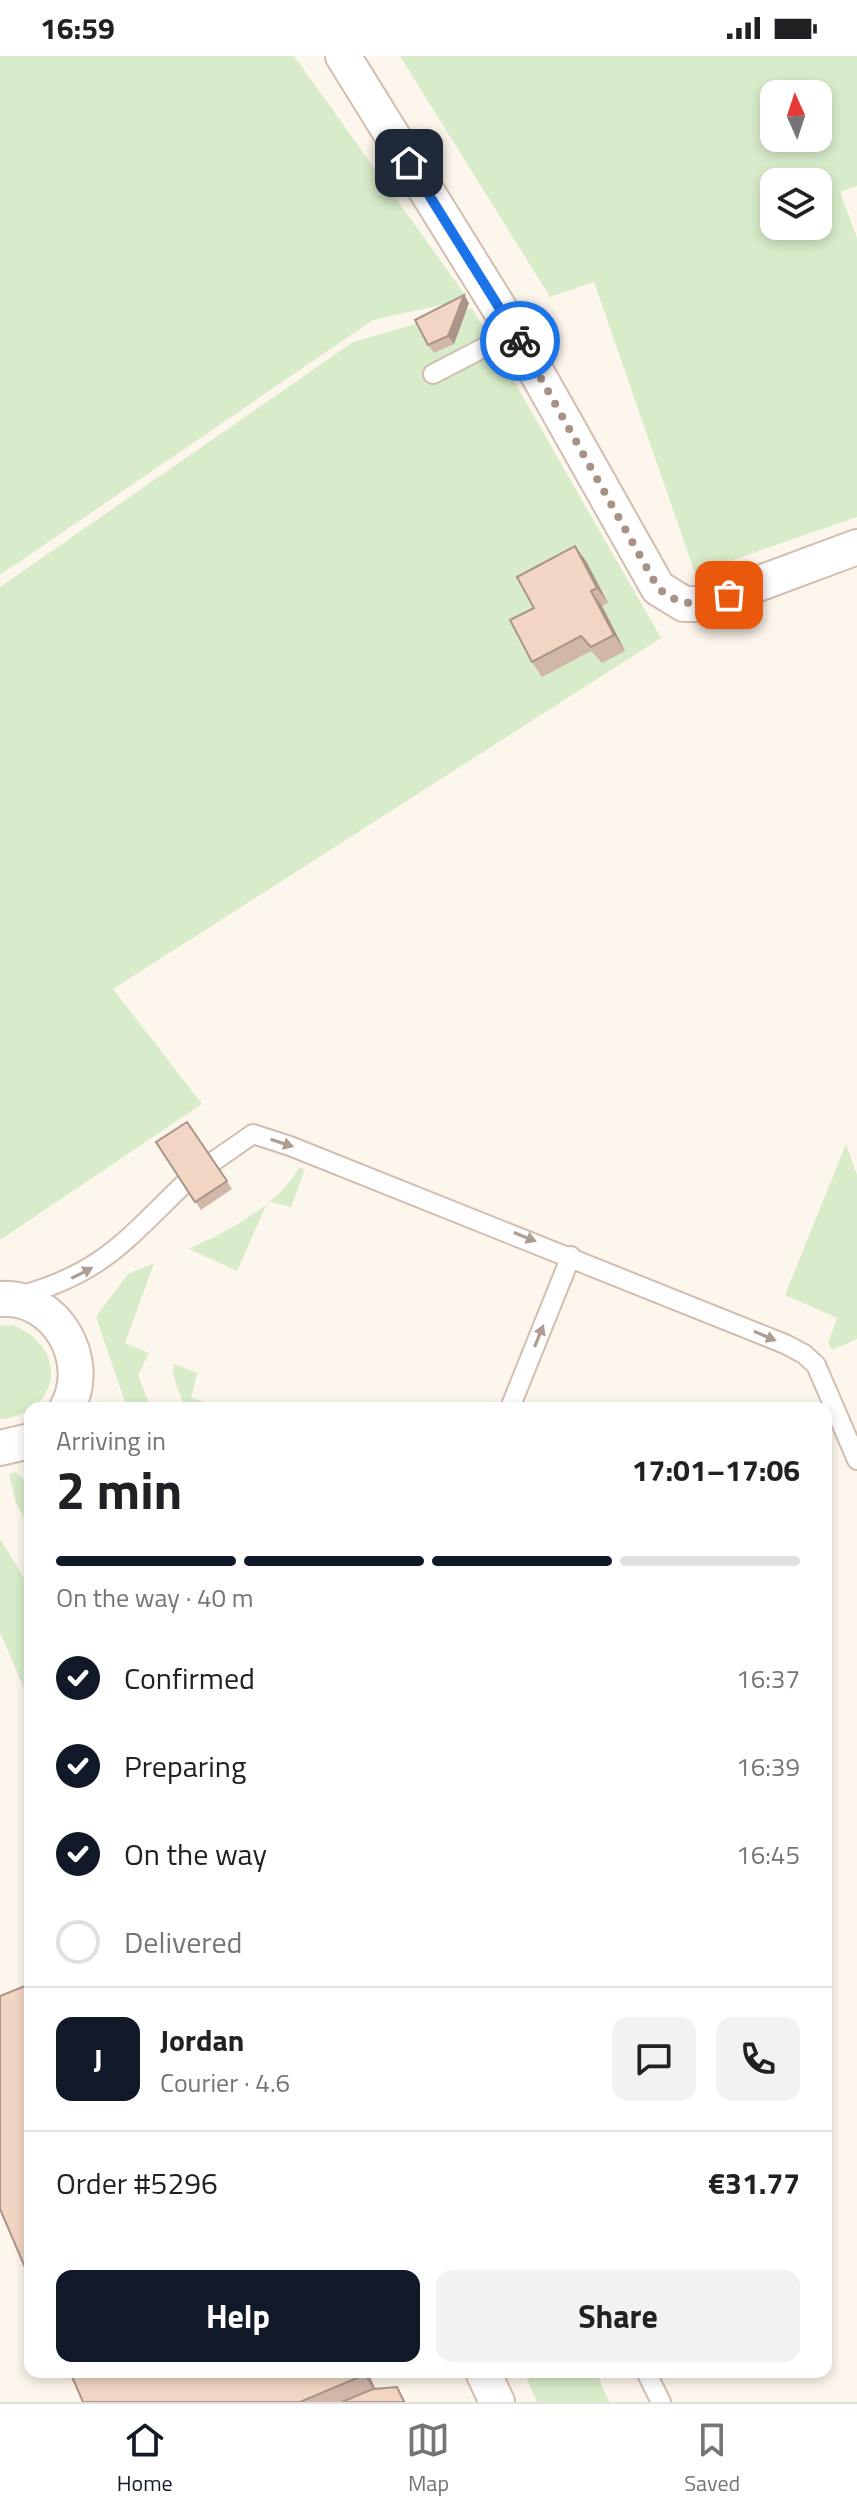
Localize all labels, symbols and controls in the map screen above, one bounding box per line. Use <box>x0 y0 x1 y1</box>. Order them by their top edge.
text: 16:59 <box>40 5 115 51</box>
north arrow <box>760 80 832 152</box>
map controls <box>760 80 832 240</box>
pin <box>375 129 443 197</box>
icon: home <box>387 141 431 185</box>
button: layers <box>760 168 832 240</box>
courier <box>480 301 560 381</box>
icon: bike <box>498 319 542 363</box>
pin <box>695 561 763 629</box>
icon: bag <box>707 573 751 617</box>
one-way arrow <box>270 1138 294 1150</box>
one-way arrow <box>513 1231 537 1244</box>
one-way arrow <box>71 1266 94 1279</box>
one-way arrow <box>533 1324 546 1348</box>
one-way arrow <box>753 1329 777 1342</box>
text: Arriving in <box>56 1421 166 1460</box>
text: 17:01–17:06 <box>632 1447 800 1493</box>
text: 2 min <box>56 1450 182 1529</box>
text: On the way · 40 m <box>56 1578 254 1617</box>
text: Confirmed <box>124 1655 255 1701</box>
icon: check <box>56 1656 100 1700</box>
text: 16:37 <box>736 1659 800 1698</box>
text: Preparing <box>124 1743 246 1789</box>
icon: check <box>56 1744 100 1788</box>
text: 16:39 <box>736 1747 800 1786</box>
text: On the way <box>124 1831 267 1877</box>
icon: check <box>56 1832 100 1876</box>
text: 16:45 <box>736 1835 800 1874</box>
text: Delivered <box>124 1919 242 1965</box>
text: Jordan <box>160 2017 244 2063</box>
button: chat <box>612 2017 696 2101</box>
button: phone <box>716 2017 800 2101</box>
text: J <box>93 2036 103 2082</box>
text: Courier · 4.6 <box>160 2063 290 2102</box>
text: Order #5296 <box>56 2160 218 2206</box>
text: €31.77 <box>708 2160 800 2206</box>
button: Help <box>56 2270 420 2362</box>
button: Share <box>436 2270 800 2362</box>
tab: Home <box>117 2418 173 2500</box>
tab: Map <box>406 2418 450 2500</box>
tab: Saved <box>684 2418 740 2500</box>

